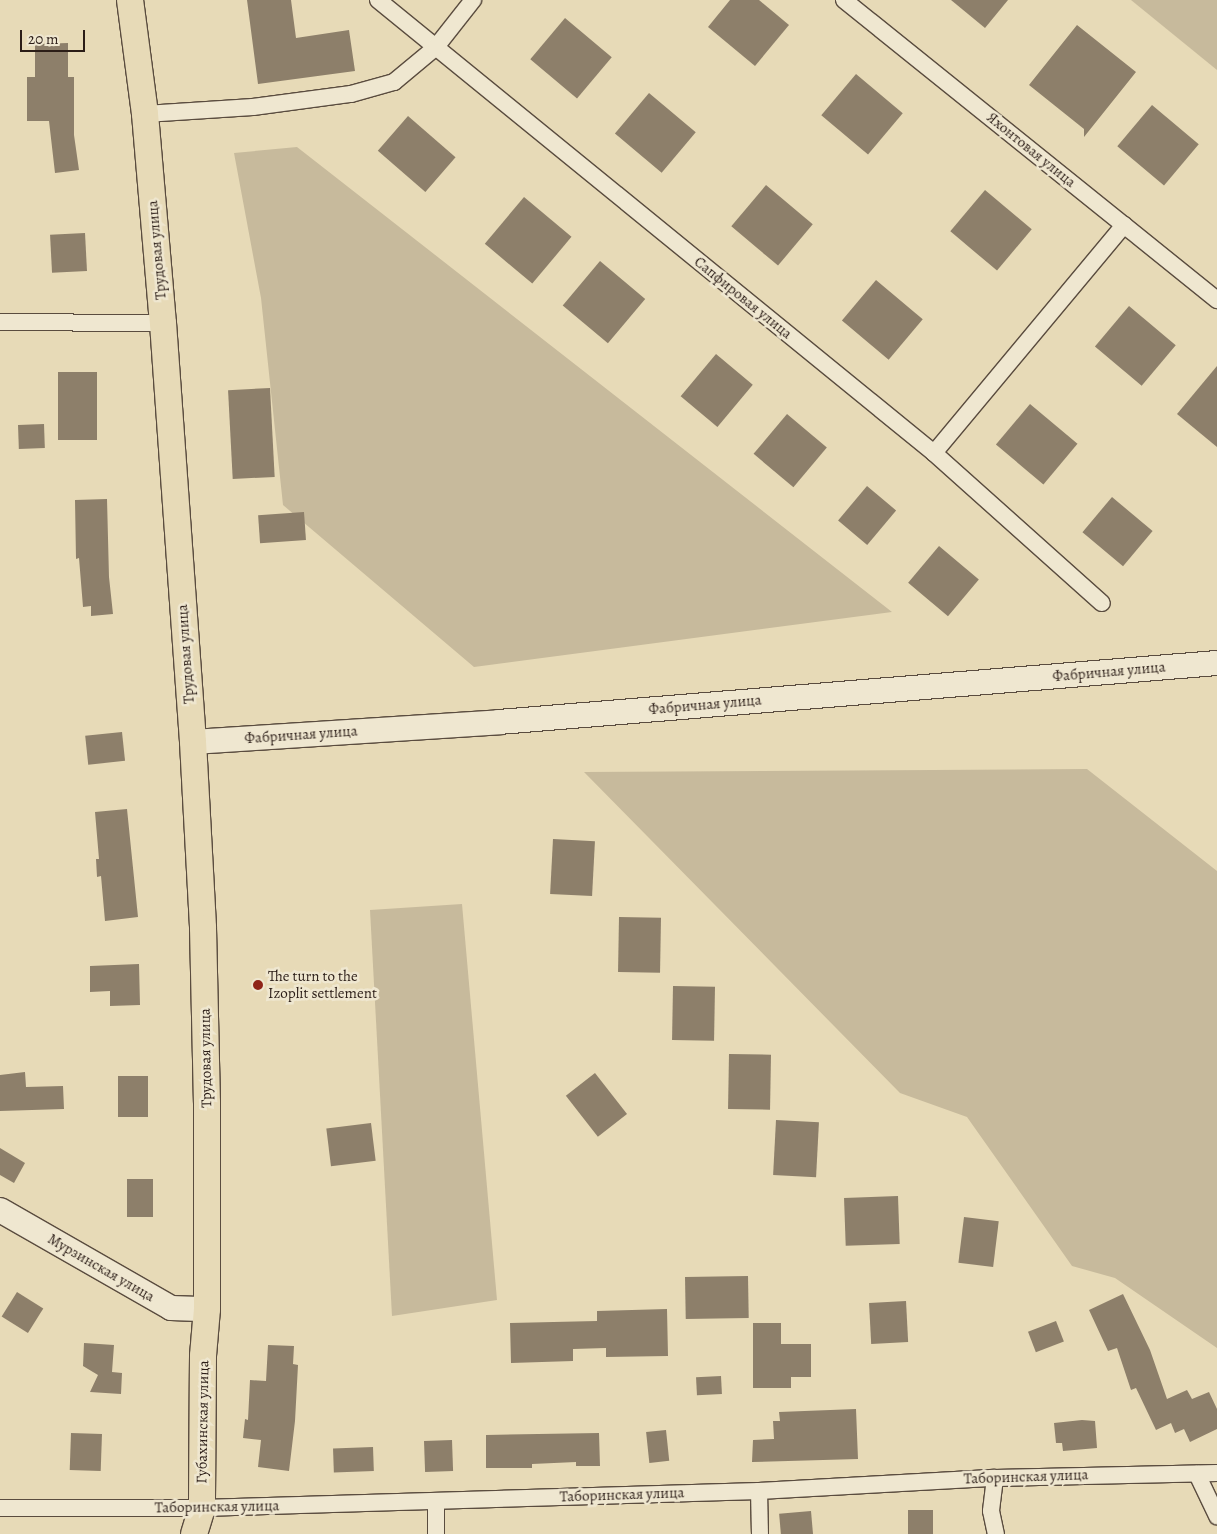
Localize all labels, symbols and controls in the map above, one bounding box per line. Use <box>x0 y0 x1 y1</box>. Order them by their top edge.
scale bar <box>22 20 88 52</box>
text: 20 m <box>28 29 59 49</box>
street label: Яхонтовая улица <box>983 109 1079 191</box>
street label: Трудовая улица <box>144 200 170 300</box>
street label: Сапфировая улица <box>690 253 796 343</box>
street label: Трудовая улица <box>174 604 198 704</box>
street label: Фабричная улица <box>1052 658 1166 686</box>
street label: Фабричная улица <box>648 691 762 719</box>
street label: Фабричная улица <box>244 722 358 748</box>
place label: The turn to the Izoplit settlement <box>268 967 377 1002</box>
marker: The turn to the Izoplit settlement <box>252 979 264 991</box>
street label: Трудовая улица <box>196 1008 216 1108</box>
street label: Мурзинская улица <box>44 1230 158 1306</box>
street label: Губахинская улица <box>193 1360 213 1484</box>
street label: Таборинская улица <box>963 1466 1089 1488</box>
street label: Таборинская улица <box>559 1484 685 1506</box>
street label: Таборинская улица <box>155 1497 279 1517</box>

